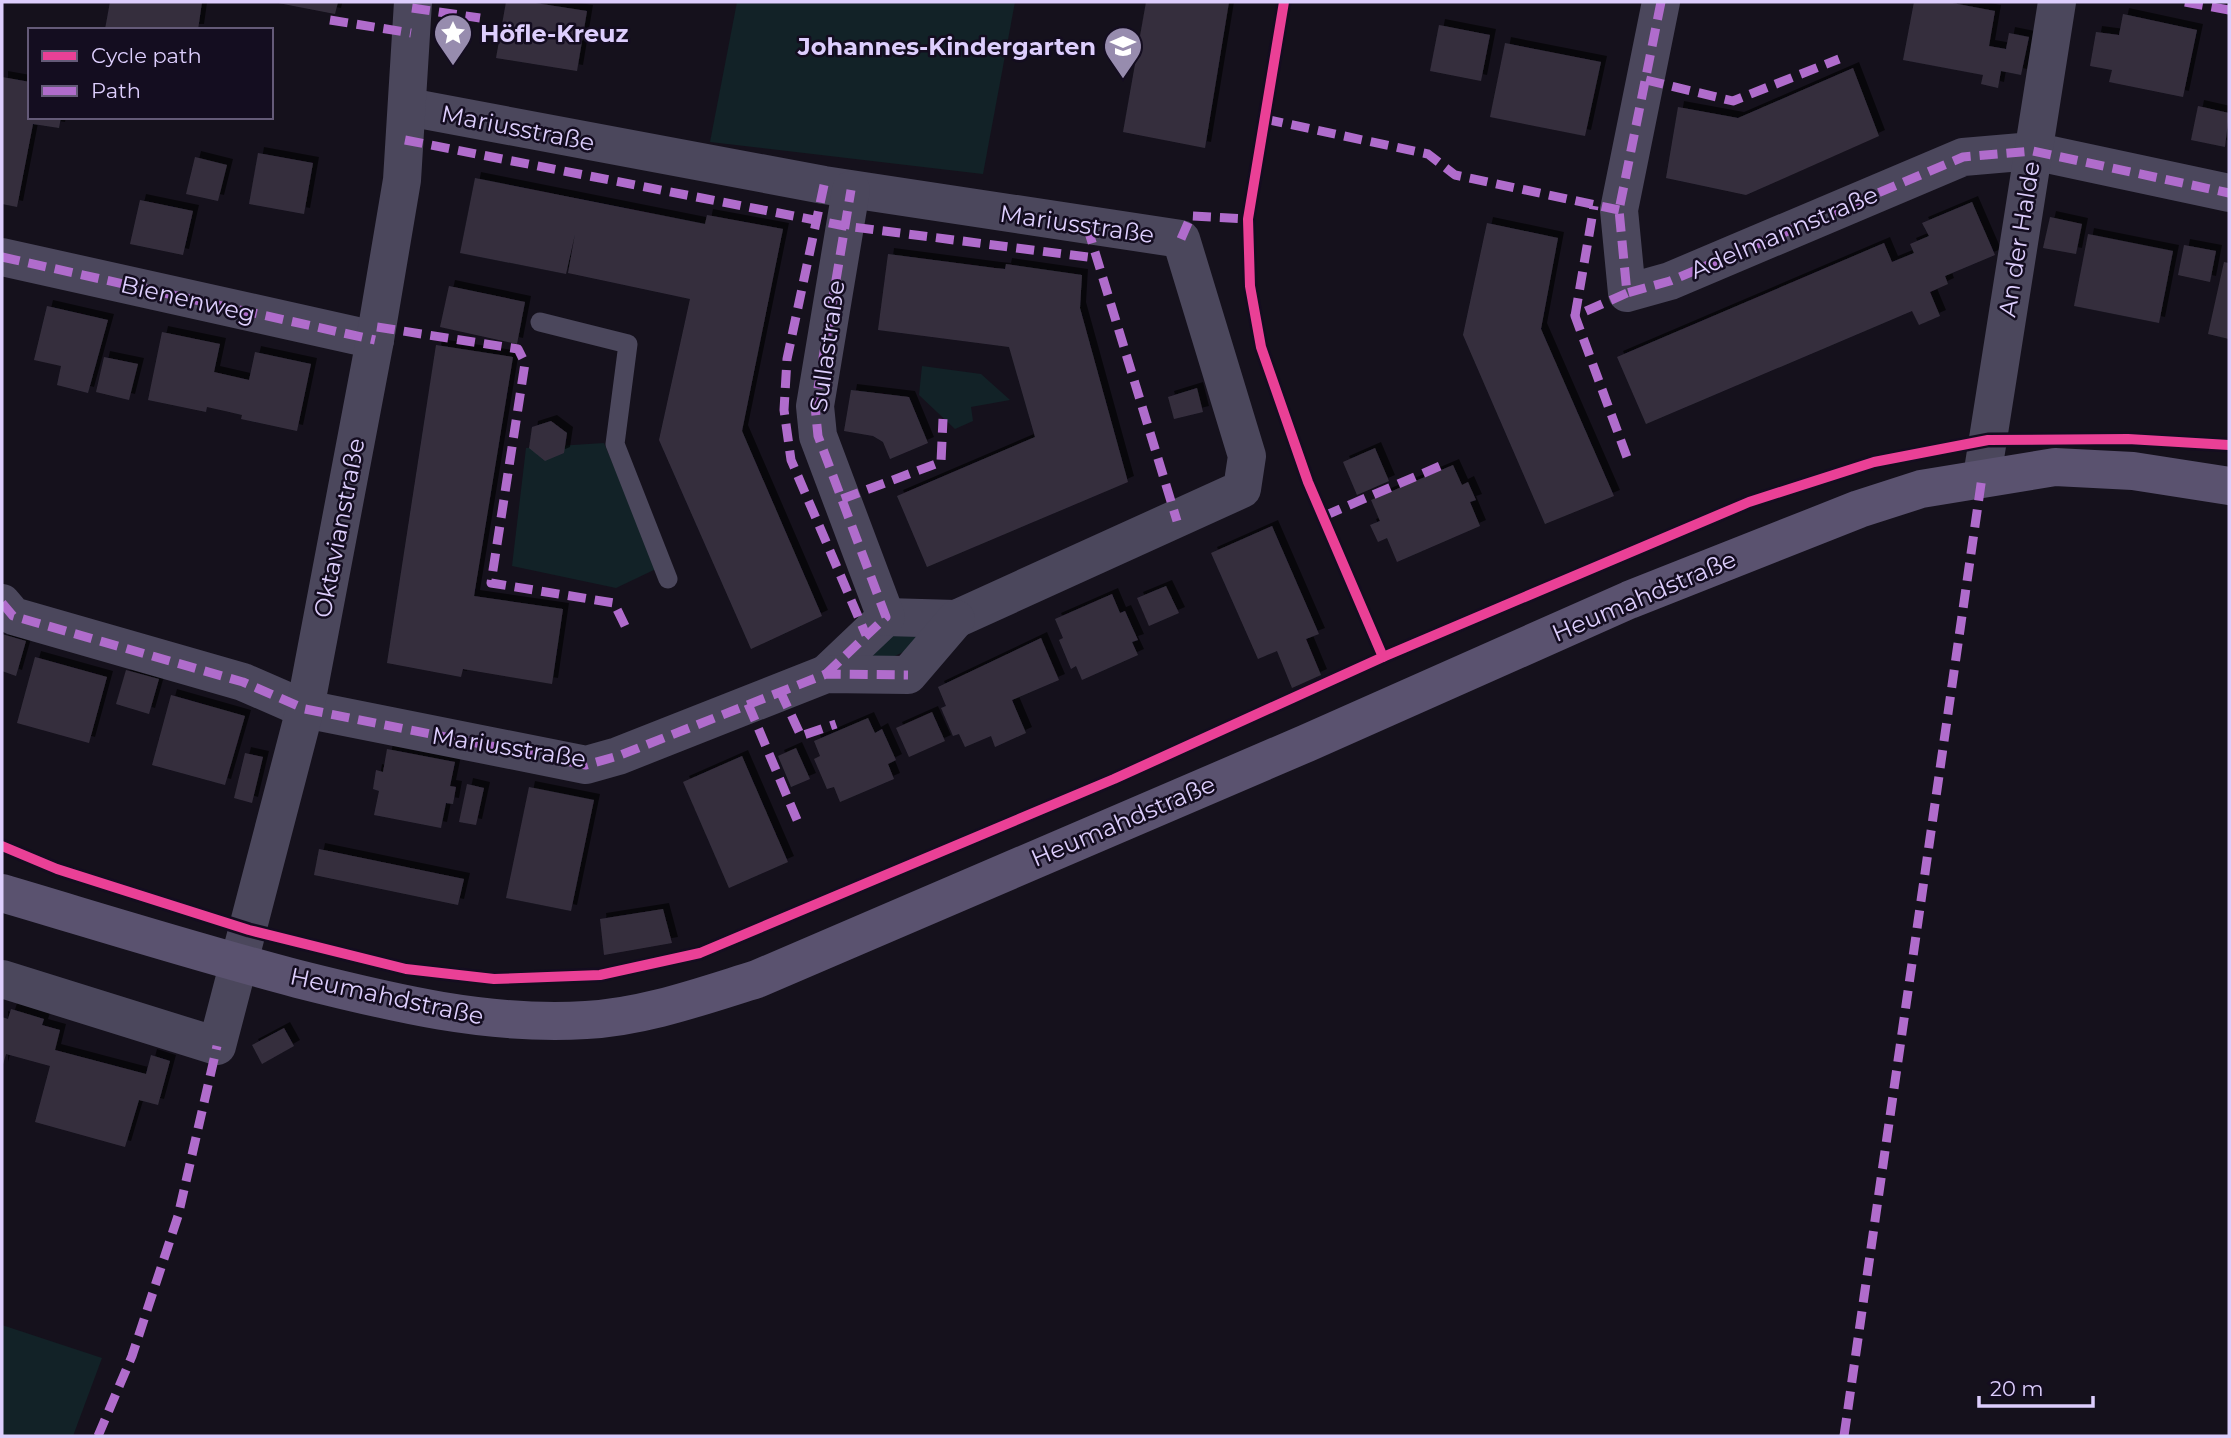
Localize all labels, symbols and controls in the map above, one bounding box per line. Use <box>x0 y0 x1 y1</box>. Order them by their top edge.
place icon: Höfle-Kreuz <box>432 12 474 67</box>
place label: Höfle-Kreuz <box>480 19 629 48</box>
school or university icon: Johannes-Kindergarten <box>1102 25 1144 80</box>
legend <box>28 28 273 119</box>
place label: Johannes-Kindergarten <box>797 32 1096 61</box>
text: Cycle path <box>91 43 202 68</box>
text: Path <box>91 78 141 103</box>
street label: Mariusstraße <box>439 99 597 157</box>
street label: An der Halde <box>1992 159 2046 319</box>
street label: Adelmannstraße <box>1686 179 1882 285</box>
street label: Mariusstraße <box>998 199 1156 249</box>
street label: Bienenweg <box>118 269 258 329</box>
street label: Sullastraße <box>803 278 851 414</box>
street label: Oktavianstraße <box>307 436 371 620</box>
street label: Heumahdstraße <box>1548 544 1740 648</box>
street label: Mariusstraße <box>430 721 588 773</box>
street label: Heumahdstraße <box>1027 769 1219 873</box>
street label: Heumahdstraße <box>288 961 486 1031</box>
scale bar <box>1979 1364 2093 1408</box>
text: 20 m <box>1990 1376 2044 1401</box>

